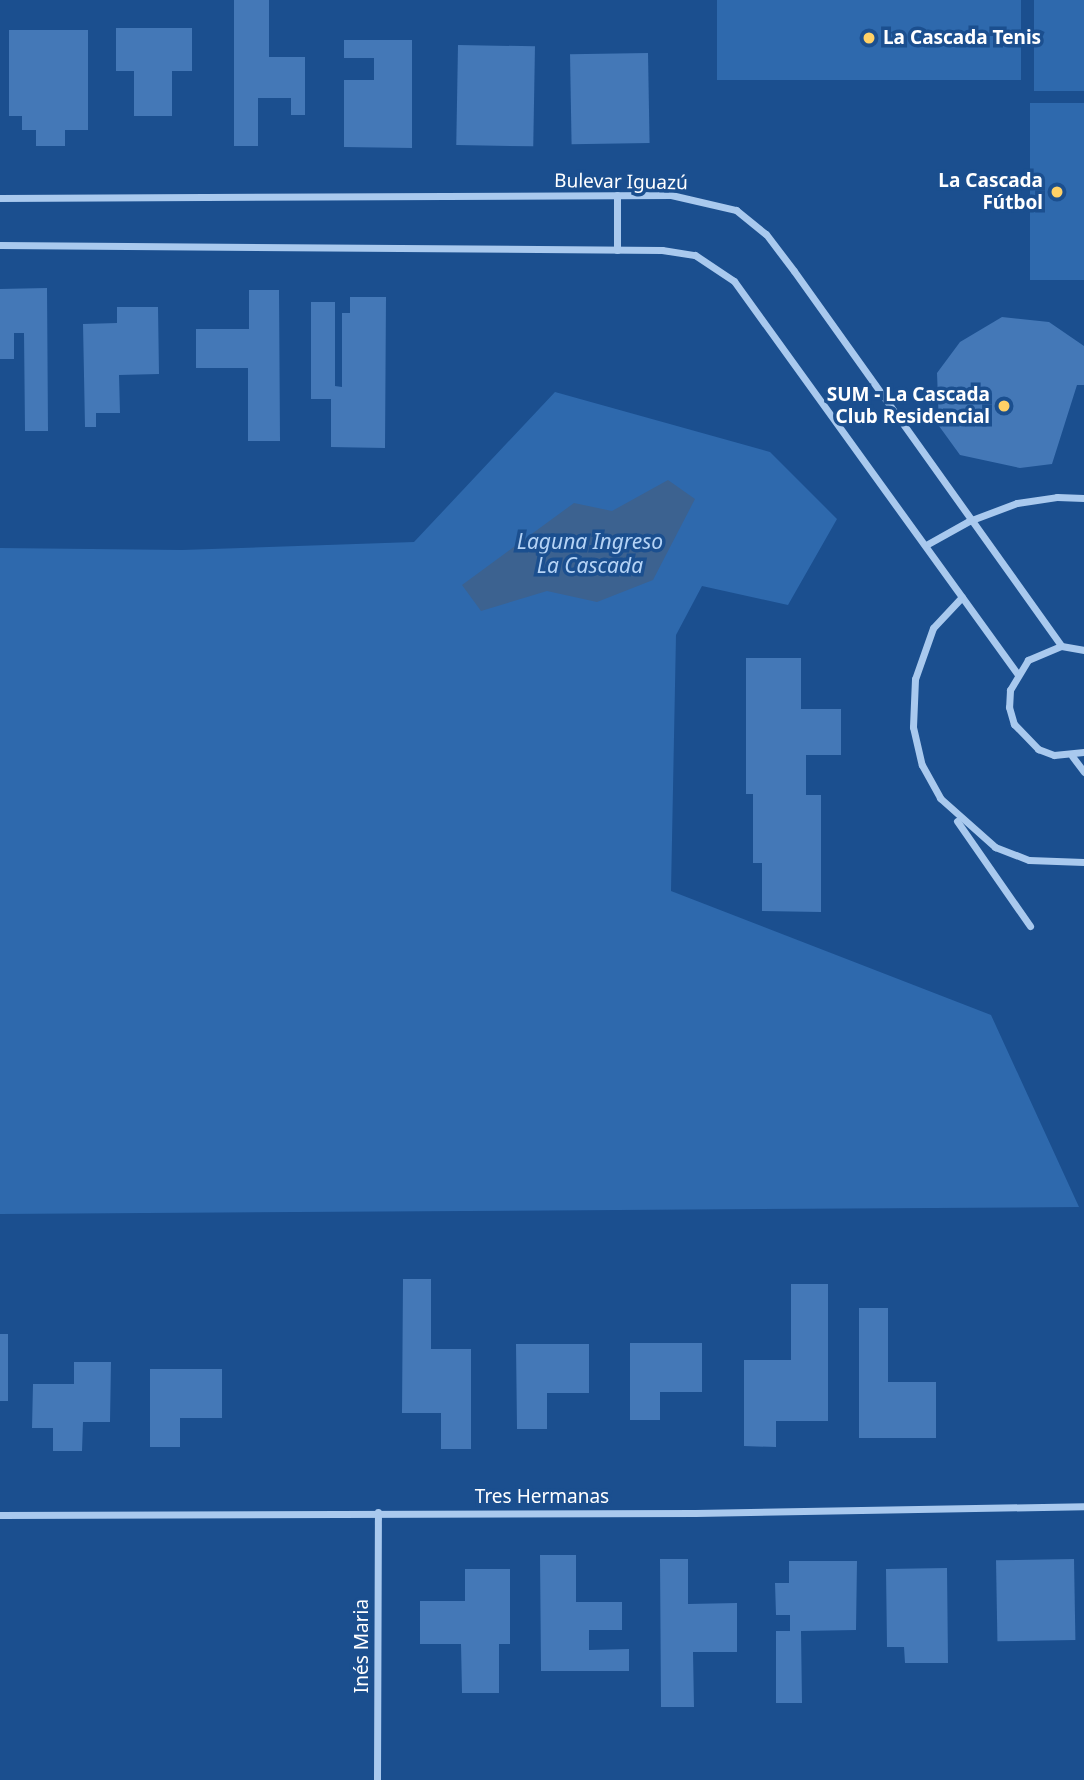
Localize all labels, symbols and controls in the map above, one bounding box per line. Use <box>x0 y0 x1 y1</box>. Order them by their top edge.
place label: La Cascada Tenis <box>883 27 1041 49</box>
marker: La Cascada Tenis <box>861 30 877 46</box>
street label: Bulevar Iguazú <box>554 169 688 195</box>
place label: La Cascada Fútbol <box>938 170 1043 214</box>
marker: La Cascada Fútbol <box>1049 184 1065 200</box>
place label: SUM - La Cascada Club Residencial <box>827 384 990 428</box>
marker: SUM - La Cascada Club Residencial <box>996 398 1012 414</box>
water label: Laguna Ingreso La Cascada <box>517 528 663 578</box>
street label: Tres Hermanas <box>475 1486 609 1508</box>
street label: Inés Maria <box>351 1599 373 1693</box>

